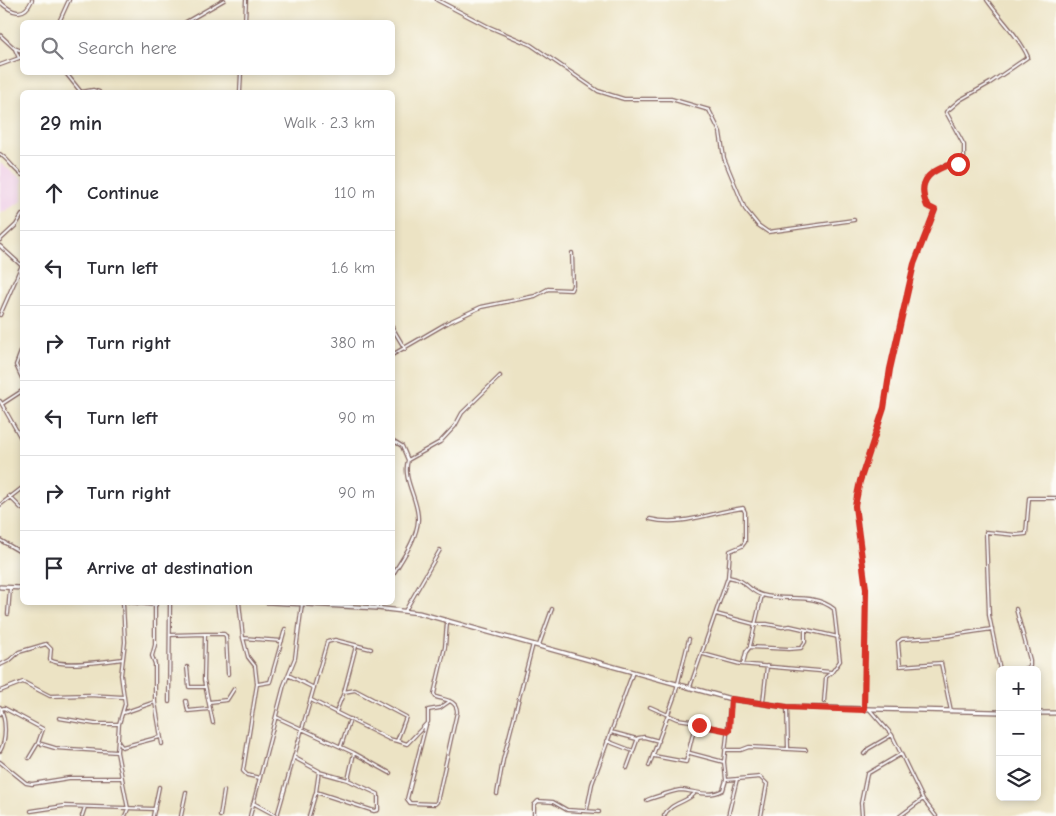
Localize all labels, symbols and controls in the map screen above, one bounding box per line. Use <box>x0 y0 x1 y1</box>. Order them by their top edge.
search box <box>20 20 395 75</box>
icon: search <box>38 34 66 62</box>
text: Search here <box>78 37 177 59</box>
text: 29 min <box>40 111 102 135</box>
text: Walk · 2.3 km <box>284 114 375 132</box>
route start <box>947 153 970 176</box>
icon: ahead <box>40 179 68 207</box>
text: Continue <box>87 182 159 204</box>
text: 110 m <box>334 184 375 202</box>
icon: left <box>40 254 68 282</box>
text: Turn left <box>87 257 158 279</box>
text: 1.6 km <box>331 259 375 277</box>
icon: right <box>40 329 68 357</box>
text: Turn right <box>87 332 171 354</box>
text: 380 m <box>330 334 375 352</box>
icon: left <box>40 404 68 432</box>
text: Turn left <box>87 407 158 429</box>
text: 90 m <box>338 409 375 427</box>
icon: right <box>40 479 68 507</box>
text: Turn right <box>87 482 171 504</box>
text: 90 m <box>338 484 375 502</box>
icon: arrive <box>40 554 68 582</box>
text: Arrive at destination <box>87 557 253 579</box>
map controls <box>996 666 1041 801</box>
button: + <box>996 666 1041 711</box>
button: − <box>996 711 1041 756</box>
route end <box>688 714 711 737</box>
button: layers <box>996 756 1041 801</box>

